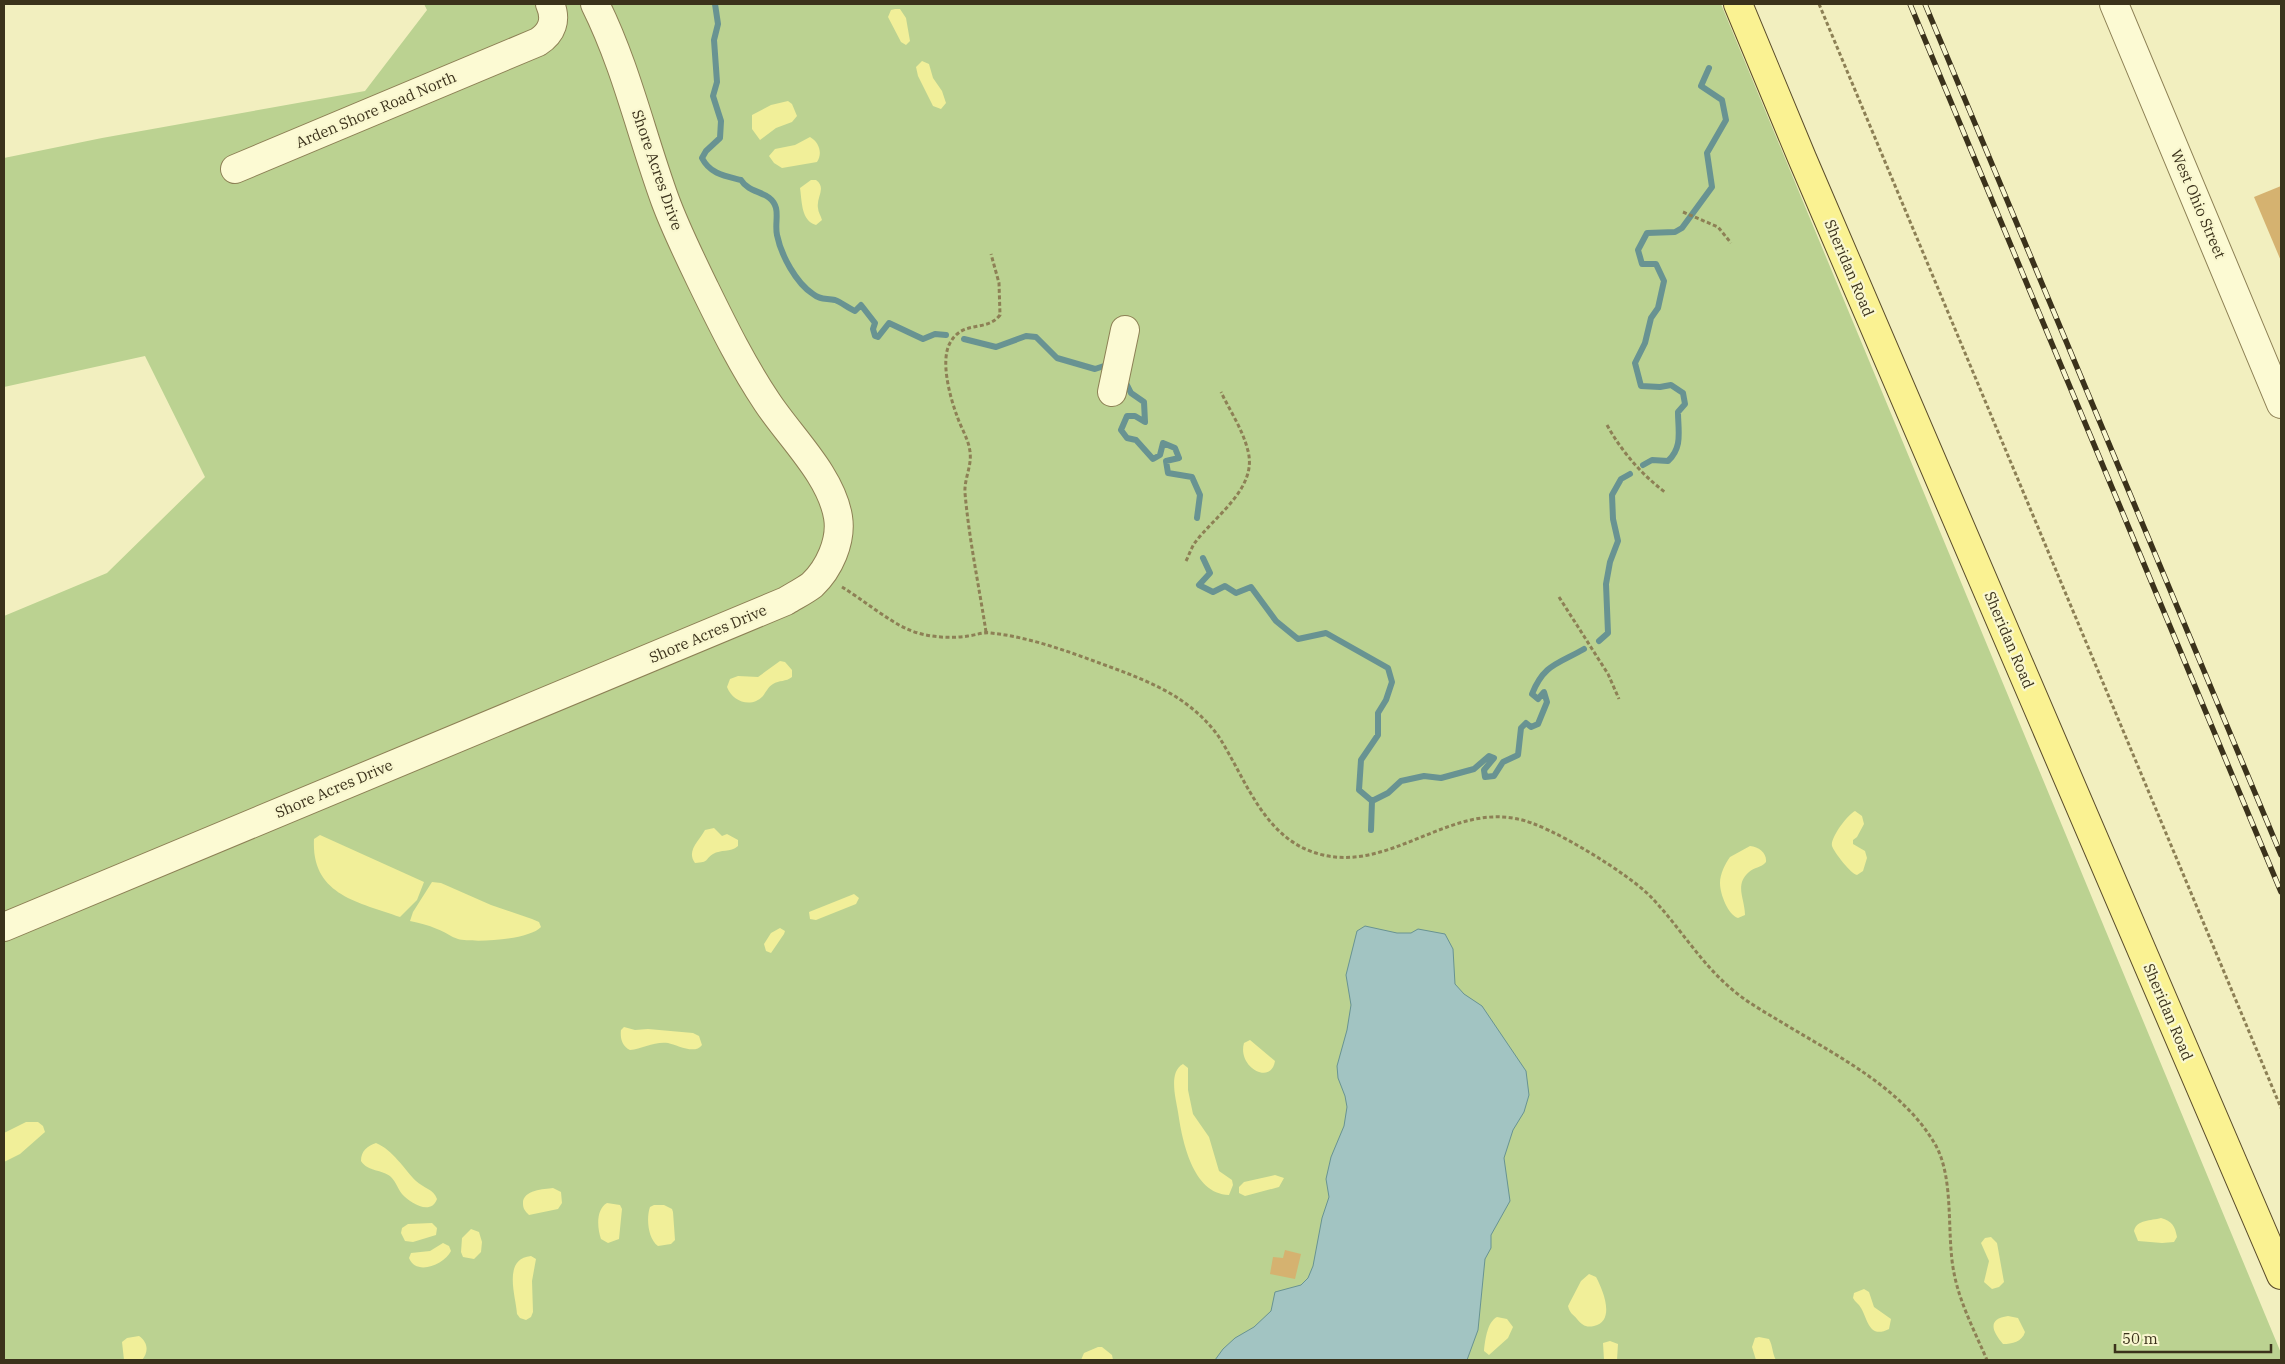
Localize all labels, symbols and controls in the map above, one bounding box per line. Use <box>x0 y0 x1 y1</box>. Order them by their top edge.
street label: Arden Shore Road North <box>293 67 459 152</box>
street label: Shore Acres Drive <box>628 107 687 233</box>
street label: West Ohio Street <box>2167 146 2230 261</box>
street label: Sheridan Road <box>1820 216 1878 319</box>
street label: Sheridan Road <box>1980 588 2038 691</box>
street label: Shore Acres Drive <box>646 600 770 667</box>
street label: Shore Acres Drive <box>272 755 396 822</box>
street label: Sheridan Road <box>2139 960 2197 1063</box>
scale bar <box>2115 1322 2271 1354</box>
text: 50 m <box>2122 1329 2158 1348</box>

